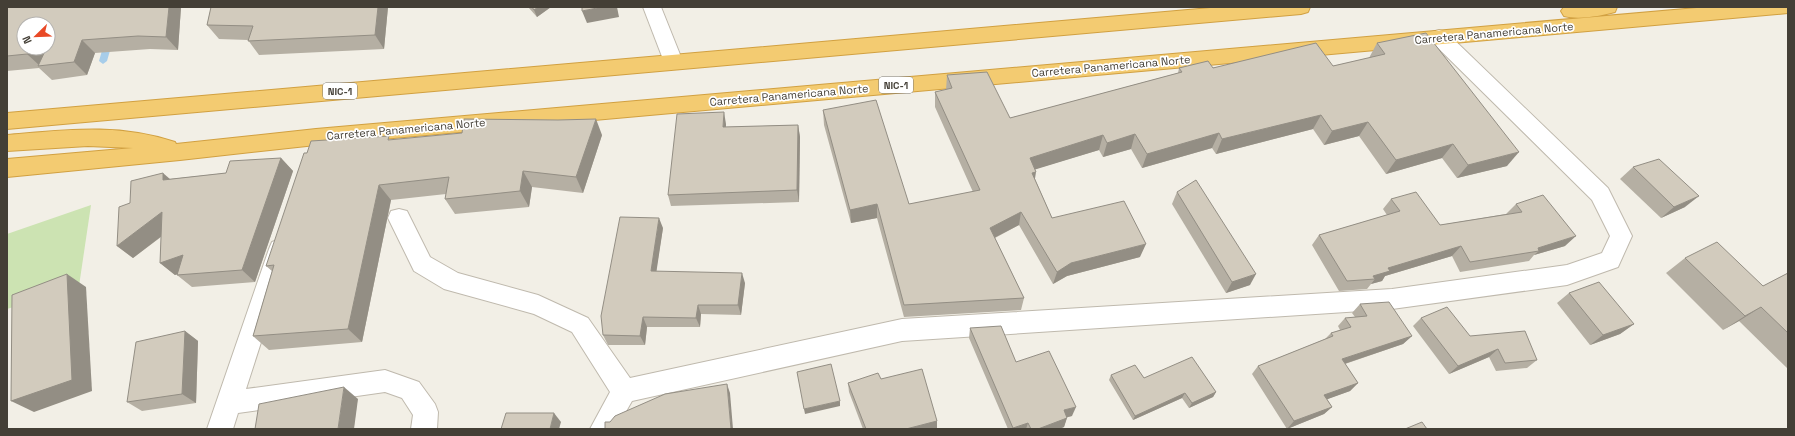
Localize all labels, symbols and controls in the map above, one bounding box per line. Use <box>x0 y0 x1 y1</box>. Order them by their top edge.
north arrow <box>16 16 56 56</box>
street label: Carretera Panamericana Norte <box>1414 19 1574 47</box>
text: N <box>19 34 35 46</box>
street label: Carretera Panamericana Norte <box>1031 52 1191 80</box>
road number: NIC-1 <box>879 77 913 93</box>
street label: Carretera Panamericana Norte <box>709 81 869 109</box>
road number: NIC-1 <box>323 83 357 99</box>
street label: Carretera Panamericana Norte <box>326 115 486 143</box>

